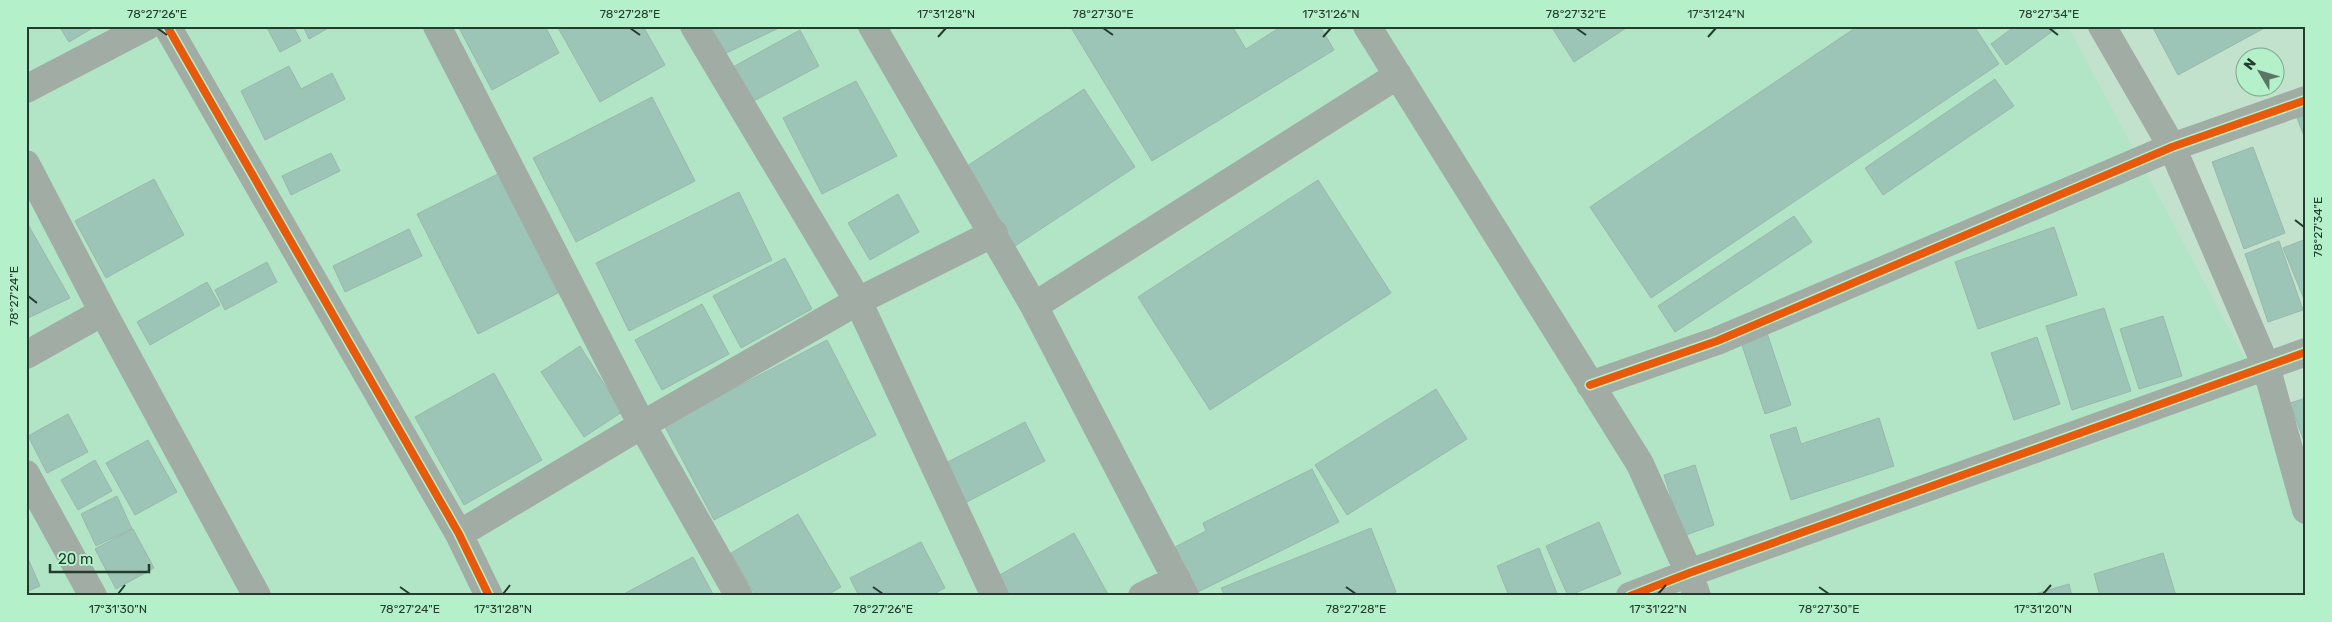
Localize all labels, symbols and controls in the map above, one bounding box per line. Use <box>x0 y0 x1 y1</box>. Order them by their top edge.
text: 78°27'26"E <box>127 7 187 21</box>
text: 78°27'28"E <box>600 7 660 21</box>
text: 17°31'28"N <box>917 7 975 21</box>
text: 78°27'30"E <box>1073 7 1133 21</box>
text: 17°31'26"N <box>1302 7 1360 21</box>
text: 78°27'32"E <box>1546 7 1606 21</box>
text: 17°31'24"N <box>1687 7 1745 21</box>
text: 78°27'34"E <box>2019 7 2079 21</box>
north arrow <box>2234 48 2284 98</box>
text: N <box>2240 55 2260 74</box>
text: 78°27'34"E <box>2311 197 2325 257</box>
text: 78°27'24"E <box>7 266 21 326</box>
scale bar <box>50 542 149 574</box>
text: 20 m <box>58 550 93 568</box>
text: 17°31'30"N <box>89 602 147 616</box>
text: 78°27'24"E <box>380 602 440 616</box>
text: 17°31'28"N <box>474 602 532 616</box>
text: 78°27'26"E <box>853 602 913 616</box>
text: 78°27'28"E <box>1326 602 1386 616</box>
text: 17°31'22"N <box>1629 602 1687 616</box>
text: 78°27'30"E <box>1799 602 1859 616</box>
text: 17°31'20"N <box>2014 602 2072 616</box>

